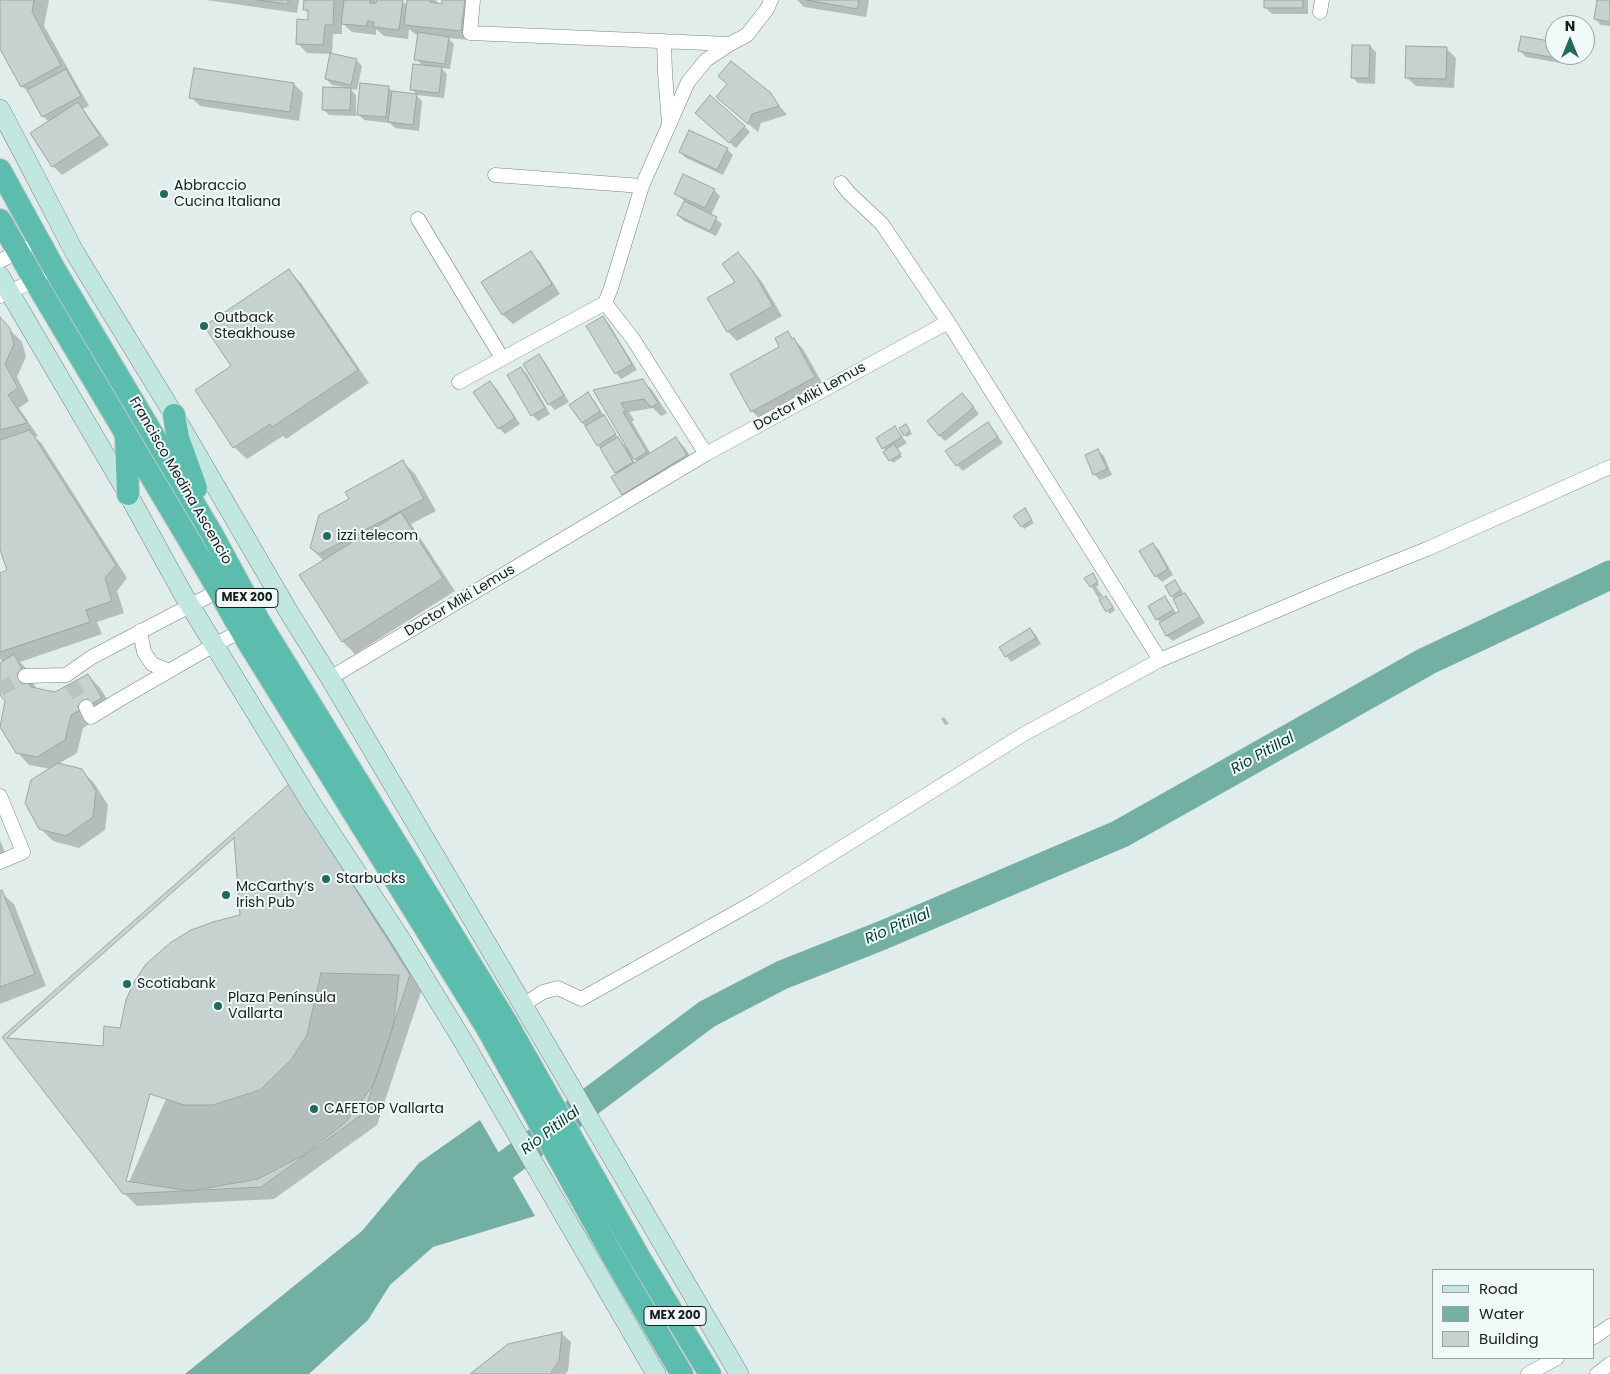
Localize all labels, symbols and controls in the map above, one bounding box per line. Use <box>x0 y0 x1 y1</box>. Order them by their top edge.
north arrow <box>1545 15 1595 65</box>
text: N <box>1565 16 1575 36</box>
place label: Abbraccio Cucina Italiana <box>174 178 281 210</box>
marker: Abbraccio Cucina Italiana <box>158 188 170 200</box>
place label: Outback Steakhouse <box>214 310 296 342</box>
marker: Outback Steakhouse <box>198 320 210 332</box>
street label: Doctor Miki Lemus <box>751 359 869 435</box>
street label: Francisco Medina Ascencio <box>125 394 235 568</box>
place label: izzi telecom <box>337 528 418 544</box>
marker: izzi telecom <box>321 530 333 542</box>
street label: Doctor Miki Lemus <box>402 561 518 641</box>
road number: MEX 200 <box>216 588 278 608</box>
water label: Rio Pitillal <box>1228 729 1298 779</box>
place label: Starbucks <box>336 871 405 887</box>
marker: Starbucks <box>320 873 332 885</box>
place label: McCarthy’s Irish Pub <box>236 879 314 912</box>
marker: McCarthy’s Irish Pub <box>220 889 232 901</box>
water label: Rio Pitillal <box>862 905 934 949</box>
place label: Scotiabank <box>137 976 216 992</box>
marker: Scotiabank <box>121 978 133 990</box>
place label: Plaza Península Vallarta <box>228 990 336 1022</box>
marker: Plaza Península Vallarta <box>212 1000 224 1012</box>
place label: CAFETOP Vallarta <box>324 1101 444 1117</box>
marker: CAFETOP Vallarta <box>308 1103 320 1115</box>
water label: Rio Pitillal <box>518 1103 584 1159</box>
legend <box>1432 1269 1595 1359</box>
text: Road <box>1479 1278 1518 1299</box>
text: Water <box>1479 1303 1524 1324</box>
road number: MEX 200 <box>644 1306 706 1325</box>
text: Building <box>1479 1328 1539 1349</box>

